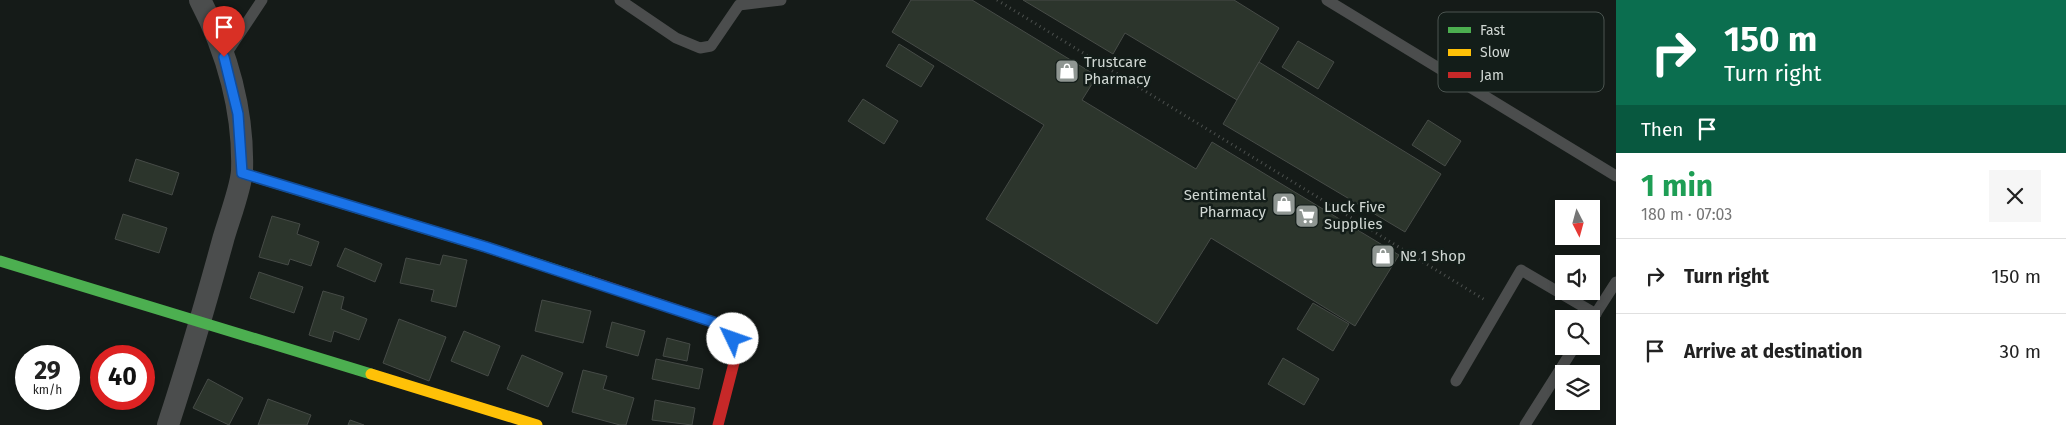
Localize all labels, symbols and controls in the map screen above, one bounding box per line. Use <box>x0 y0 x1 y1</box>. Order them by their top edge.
pin <box>203 6 245 57</box>
legend <box>1438 12 1604 92</box>
icon: arrive <box>210 13 238 41</box>
text: 150 m <box>1724 18 1817 60</box>
icon: right <box>1641 20 1706 85</box>
text: Fast <box>1480 22 1506 39</box>
text: Slow <box>1480 44 1510 61</box>
place label: Trustcare Pharmacy <box>1084 53 1151 88</box>
shop icon: Trustcare Pharmacy <box>1054 58 1080 84</box>
text: Turn right <box>1724 60 1821 87</box>
text: Jam <box>1480 67 1504 84</box>
icon: arrive <box>1693 115 1721 143</box>
text: Then <box>1641 118 1683 141</box>
text: 1 min <box>1641 168 1713 204</box>
button: close <box>1989 170 2041 222</box>
place label: Sentimental Pharmacy <box>1184 186 1267 221</box>
shop icon: Sentimental Pharmacy <box>1271 191 1297 217</box>
place label: Luck Five Supplies <box>1324 198 1385 233</box>
north arrow <box>1555 200 1600 245</box>
map controls <box>1555 200 1600 410</box>
supermarket icon: Luck Five Supplies <box>1294 203 1320 229</box>
text: 180 m · 07:03 <box>1641 205 1732 224</box>
shop icon: № 1 Shop <box>1370 243 1396 269</box>
place label: № 1 Shop <box>1400 247 1466 265</box>
button: sound <box>1555 255 1600 300</box>
icon: right <box>1641 262 1669 290</box>
text: Turn right <box>1684 265 1769 288</box>
text: 150 m <box>1991 265 2041 288</box>
button: search <box>1555 310 1600 355</box>
position arrow <box>706 312 758 364</box>
icon: arrive <box>1641 337 1669 365</box>
text: Arrive at destination <box>1684 340 1863 363</box>
text: 30 m <box>2000 340 2041 363</box>
speed limit sign: 40 <box>90 345 155 410</box>
text: 29 <box>34 356 61 386</box>
button: layers <box>1555 365 1600 410</box>
text: km/h <box>33 383 62 397</box>

